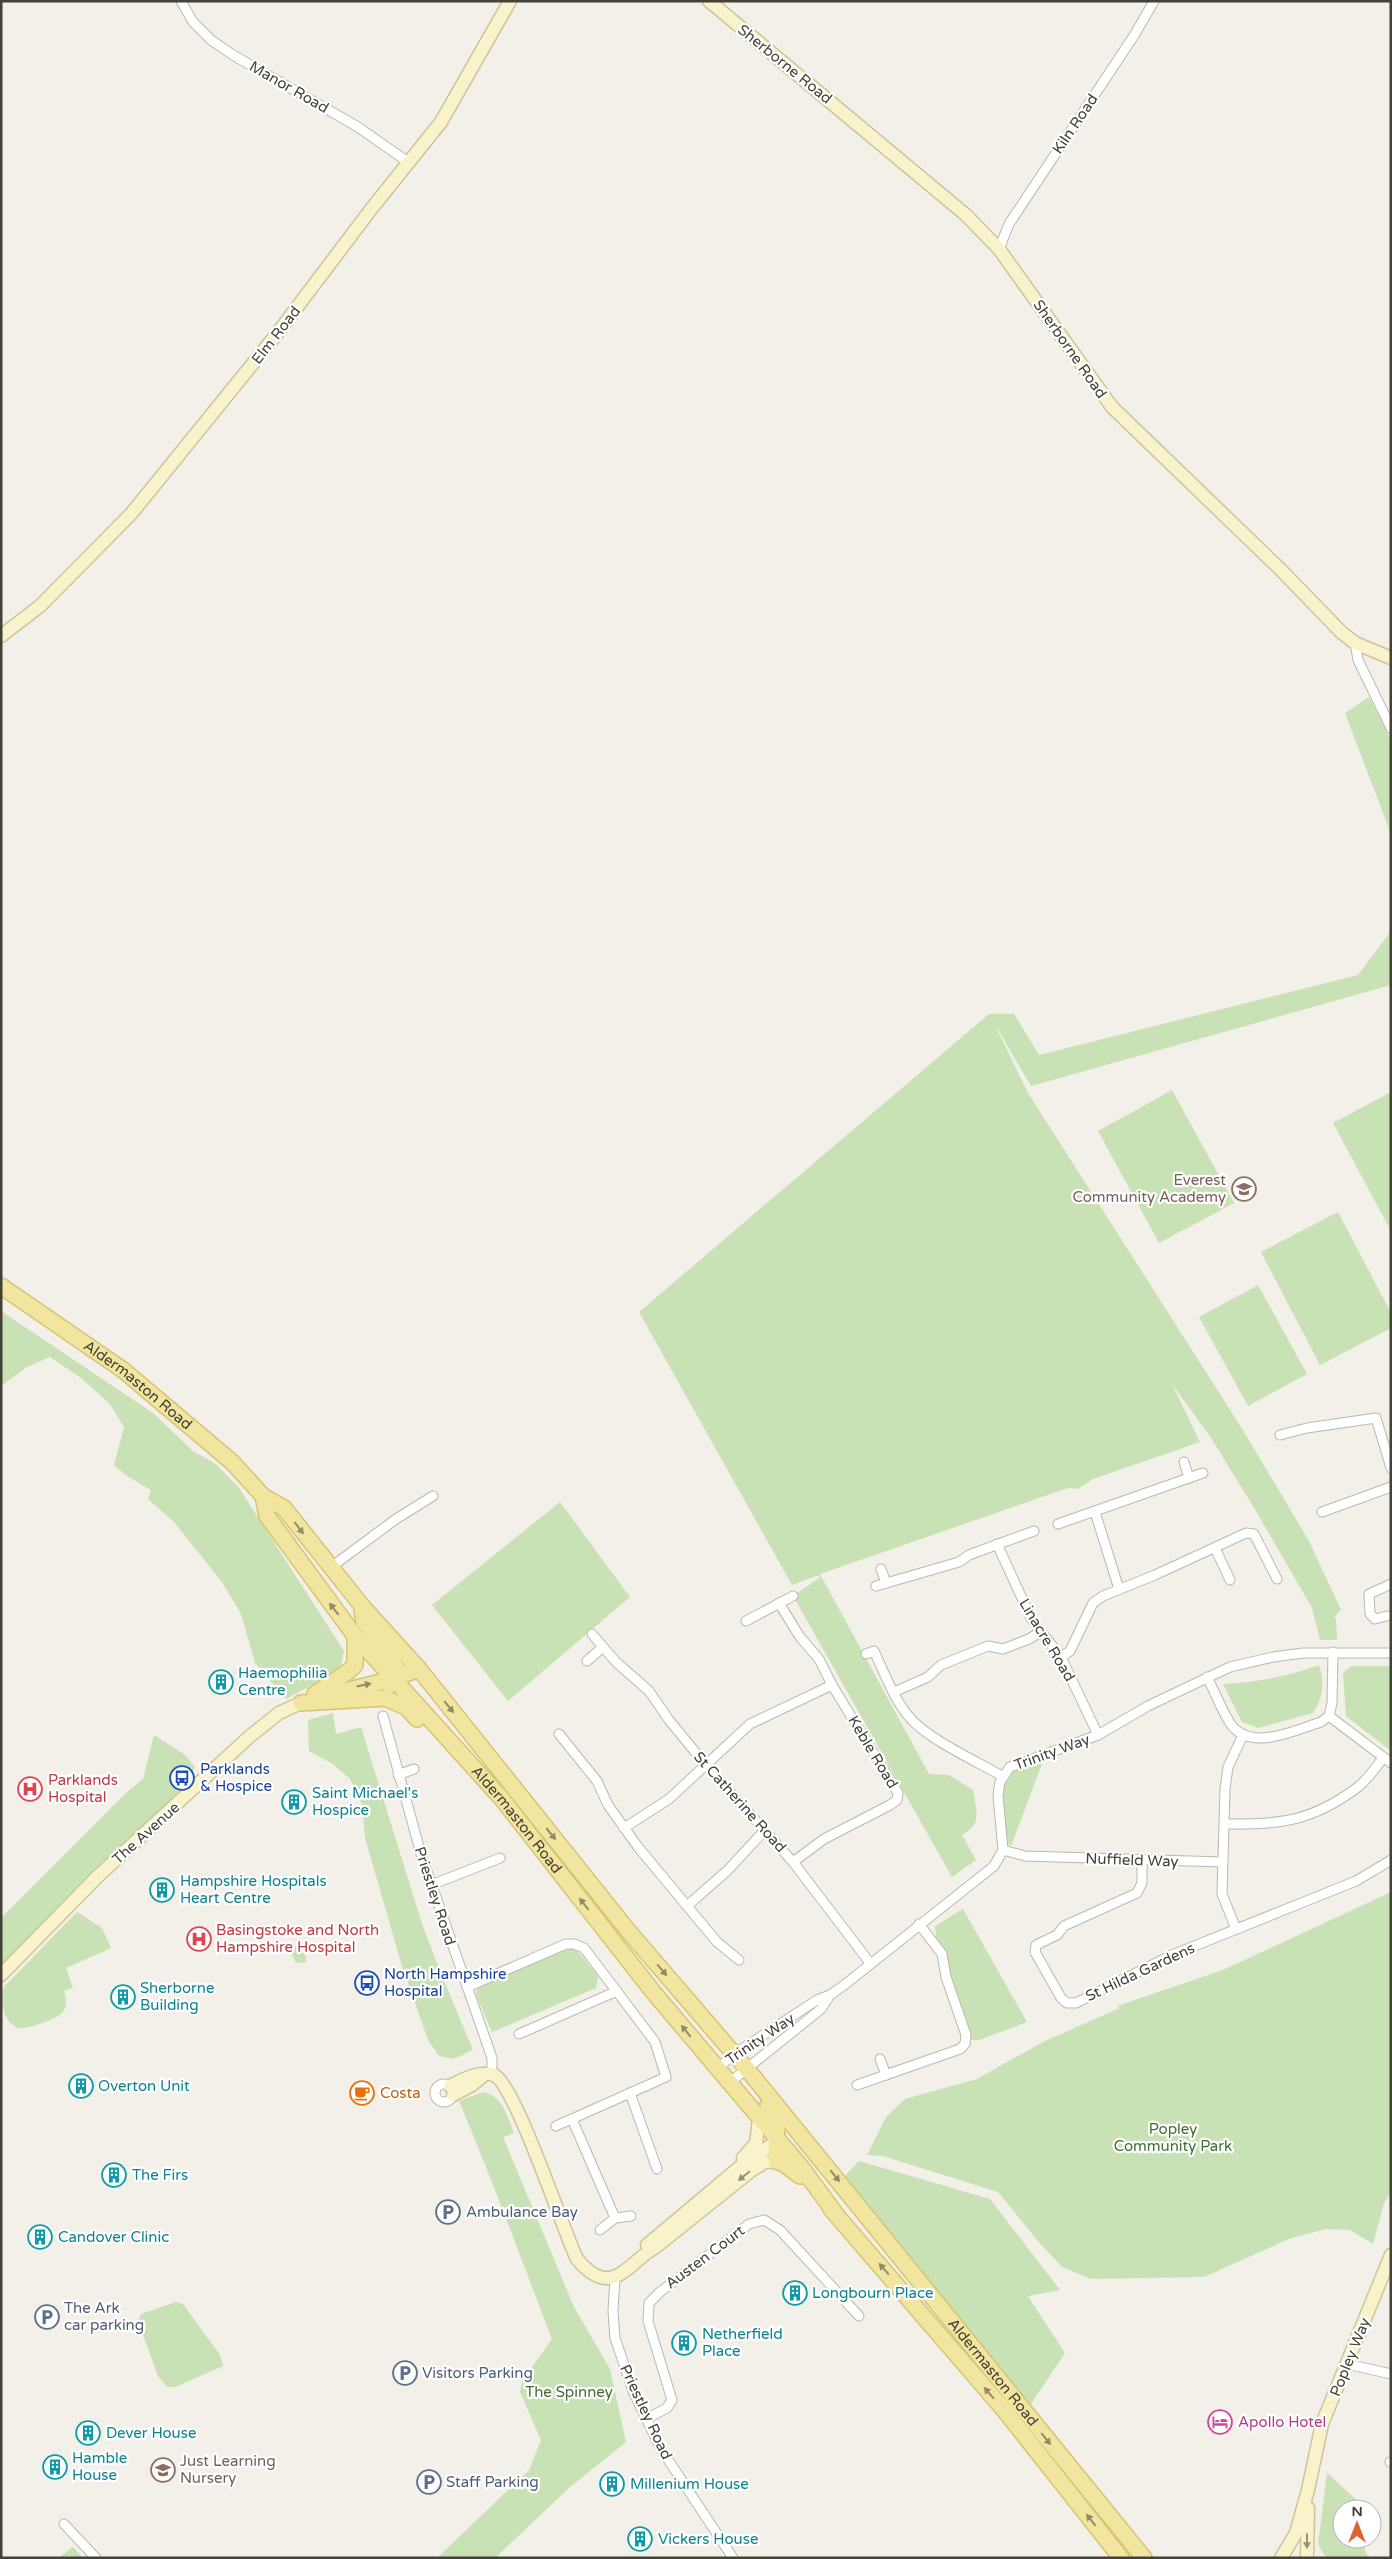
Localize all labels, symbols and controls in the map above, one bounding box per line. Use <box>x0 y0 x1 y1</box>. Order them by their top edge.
street label: Sherborne Road <box>734 20 836 108</box>
street label: Manor Road <box>246 57 332 117</box>
street label: Kiln Road <box>1048 91 1102 157</box>
street label: Sherborne Road <box>1029 296 1111 402</box>
street label: Elm Road <box>248 302 304 368</box>
place label: Everest Community Academy <box>1073 1171 1226 1206</box>
school or university icon: Everest Community Academy <box>1231 1176 1257 1202</box>
street label: Aldermaston Road <box>80 1337 196 1433</box>
one-way arrow <box>294 1521 304 1535</box>
street label: Linacre Road <box>1015 1595 1079 1685</box>
one-way arrow <box>329 1602 339 1616</box>
place label: Haemophilia Centre <box>238 1664 327 1699</box>
building icon: Haemophilia Centre <box>208 1669 234 1695</box>
one-way arrow <box>357 1681 372 1689</box>
one-way arrow <box>444 1700 455 1713</box>
street label: Keble Road <box>844 1712 902 1792</box>
street label: Trinity Way <box>1012 1730 1092 1774</box>
street label: St Catherine Road <box>690 1748 790 1856</box>
place label: Parklands & Hospice <box>200 1760 272 1795</box>
street label: Aldermaston Road <box>468 1762 566 1877</box>
bus stop icon: Parklands & Hospice <box>169 1765 195 1791</box>
place label: Parklands Hospital <box>48 1771 118 1806</box>
hospital icon: Parklands Hospital <box>17 1776 43 1802</box>
place label: Saint Michael's Hospice <box>312 1784 418 1819</box>
building icon: Saint Michael's Hospice <box>281 1789 307 1815</box>
street label: The Avenue <box>109 1798 183 1868</box>
one-way arrow <box>545 1827 556 1840</box>
street label: Priestley Road <box>411 1844 459 1948</box>
street label: Nuffield Way <box>1085 1849 1179 1871</box>
place label: Hampshire Hospitals Heart Centre <box>180 1872 327 1907</box>
building icon: Hampshire Hospitals Heart Centre <box>149 1877 175 1903</box>
one-way arrow <box>579 1898 590 1911</box>
place label: Basingstoke and North Hampshire Hospital <box>216 1921 379 1956</box>
hospital icon: Basingstoke and North Hampshire Hospital <box>186 1926 212 1952</box>
street label: St Hilda Gardens <box>1082 1939 1198 2005</box>
one-way arrow <box>656 1963 667 1976</box>
place label: North Hampshire Hospital <box>384 1965 507 2000</box>
bus stop icon: North Hampshire Hospital <box>354 1970 380 1996</box>
place label: Sherborne Building <box>140 1979 214 2014</box>
building icon: Sherborne Building <box>110 1984 136 2010</box>
street label: Trinity Way <box>722 2009 798 2069</box>
one-way arrow <box>680 2025 691 2038</box>
building icon: Overton Unit <box>68 2073 94 2099</box>
place label: Overton Unit <box>98 2077 190 2095</box>
cafe icon: Costa <box>349 2080 375 2106</box>
place label: Costa <box>380 2084 421 2102</box>
park label: Popley Community Park <box>1114 2120 1232 2155</box>
building icon: The Firs <box>101 2162 127 2188</box>
place label: The Firs <box>132 2166 188 2184</box>
one-way arrow <box>829 2170 840 2183</box>
one-way arrow <box>738 2171 751 2182</box>
parking icon: Ambulance Bay <box>435 2199 461 2225</box>
place label: Ambulance Bay <box>466 2203 578 2221</box>
street label: Austen Court <box>662 2221 748 2293</box>
building icon: Candover Clinic <box>27 2224 53 2250</box>
place label: Candover Clinic <box>58 2228 169 2246</box>
one-way arrow <box>878 2263 889 2276</box>
building icon: Longbourn Place <box>782 2280 808 2306</box>
place label: Longbourn Place <box>812 2284 933 2302</box>
place label: The Ark car parking <box>64 2299 144 2334</box>
parking icon: The Ark car parking <box>34 2304 60 2330</box>
street label: Aldermaston Road <box>944 2315 1042 2430</box>
street label: Popley Way <box>1326 2315 1374 2399</box>
place label: Netherfield Place <box>702 2325 783 2360</box>
building icon: Netherfield Place <box>671 2330 697 2356</box>
parking icon: Visitors Parking <box>392 2360 418 2386</box>
street label: Priestley Road <box>616 2362 676 2462</box>
place label: Visitors Parking <box>422 2364 533 2382</box>
park label: The Spinney <box>525 2383 613 2401</box>
one-way arrow <box>984 2386 995 2399</box>
hotel icon: Apollo Hotel <box>1207 2409 1233 2435</box>
place label: Apollo Hotel <box>1238 2413 1326 2431</box>
building icon: Dever House <box>75 2420 101 2446</box>
place label: Dever House <box>106 2424 196 2442</box>
one-way arrow <box>1041 2432 1052 2445</box>
place label: Hamble House <box>72 2449 127 2484</box>
place label: Just Learning Nursery <box>180 2452 276 2487</box>
building icon: Hamble House <box>42 2454 68 2480</box>
school or university icon: Just Learning Nursery <box>150 2457 176 2483</box>
parking icon: Staff Parking <box>416 2469 442 2495</box>
building icon: Millenium House <box>599 2471 625 2497</box>
place label: Staff Parking <box>446 2473 539 2491</box>
place label: Millenium House <box>630 2475 749 2493</box>
north arrow <box>1332 2499 1382 2549</box>
text: N <box>1351 2503 1363 2520</box>
one-way arrow <box>1086 2513 1096 2526</box>
building icon: Vickers House <box>627 2526 653 2552</box>
place label: Vickers House <box>658 2530 758 2548</box>
one-way arrow <box>1303 2534 1311 2550</box>

